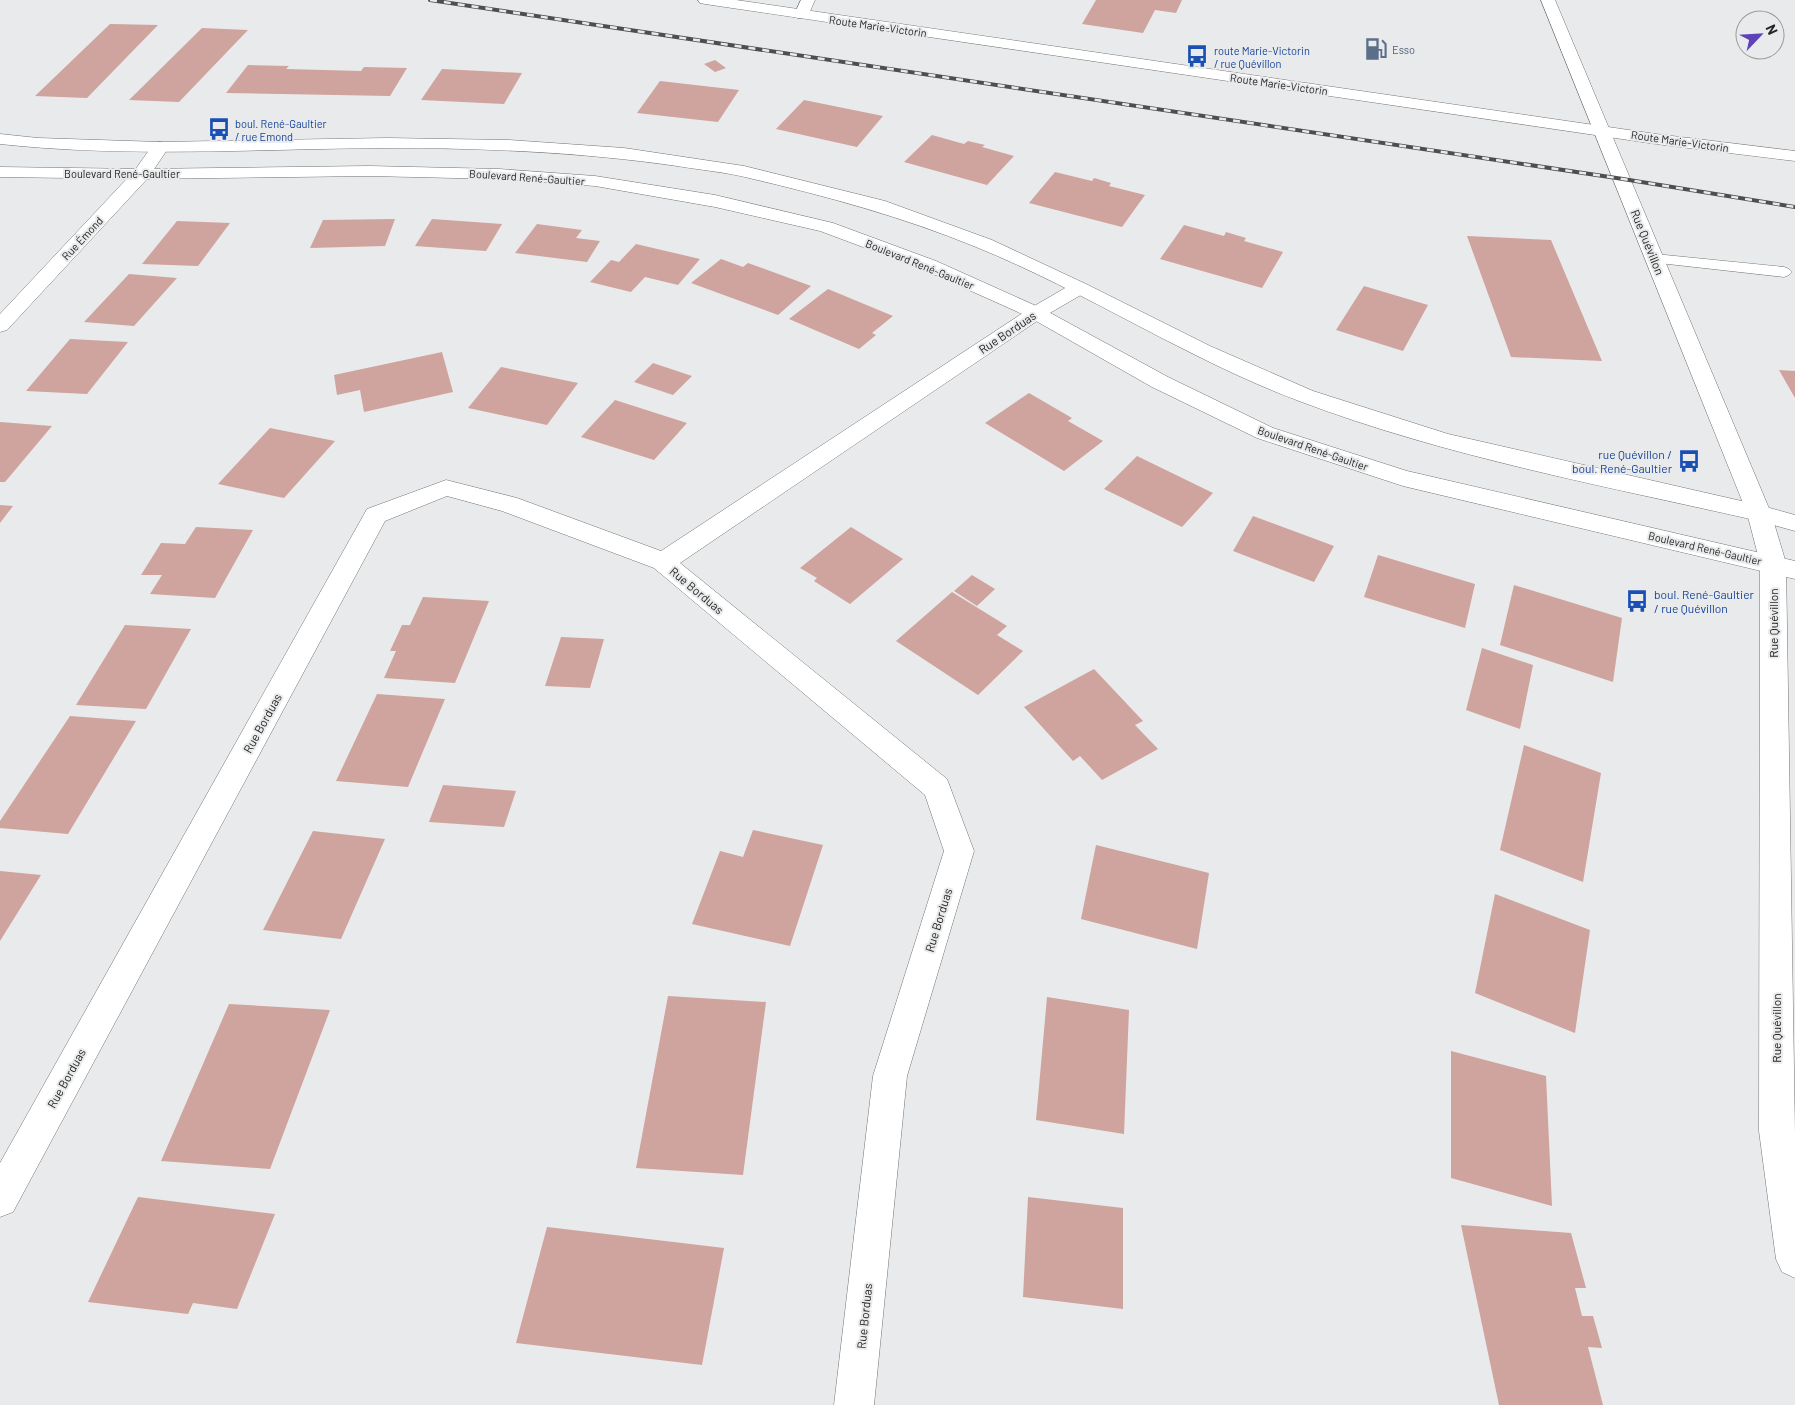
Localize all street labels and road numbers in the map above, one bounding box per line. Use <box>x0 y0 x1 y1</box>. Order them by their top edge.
street label: Route Marie-Victorin <box>828 13 928 39</box>
street label: Route Marie-Victorin <box>1229 71 1329 97</box>
street label: Route Marie-Victorin <box>1630 128 1730 154</box>
street label: Boulevard René-Gaultier <box>469 166 585 188</box>
street label: Boulevard René-Gaultier <box>64 167 180 180</box>
street label: Rue Quévillon <box>1629 207 1667 277</box>
street label: Rue Émond <box>59 214 105 262</box>
street label: Boulevard René-Gaultier <box>864 236 976 292</box>
street label: Rue Borduas <box>976 308 1038 356</box>
street label: Boulevard René-Gaultier <box>1256 423 1370 473</box>
street label: Boulevard René-Gaultier <box>1647 529 1763 567</box>
street label: Rue Borduas <box>667 563 727 617</box>
street label: Rue Quévillon <box>1766 588 1780 658</box>
street label: Rue Borduas <box>240 691 284 755</box>
street label: Rue Borduas <box>922 886 954 954</box>
street label: Rue Quévillon <box>1769 993 1783 1063</box>
street label: Rue Borduas <box>44 1046 88 1110</box>
street label: Rue Borduas <box>854 1282 874 1349</box>

